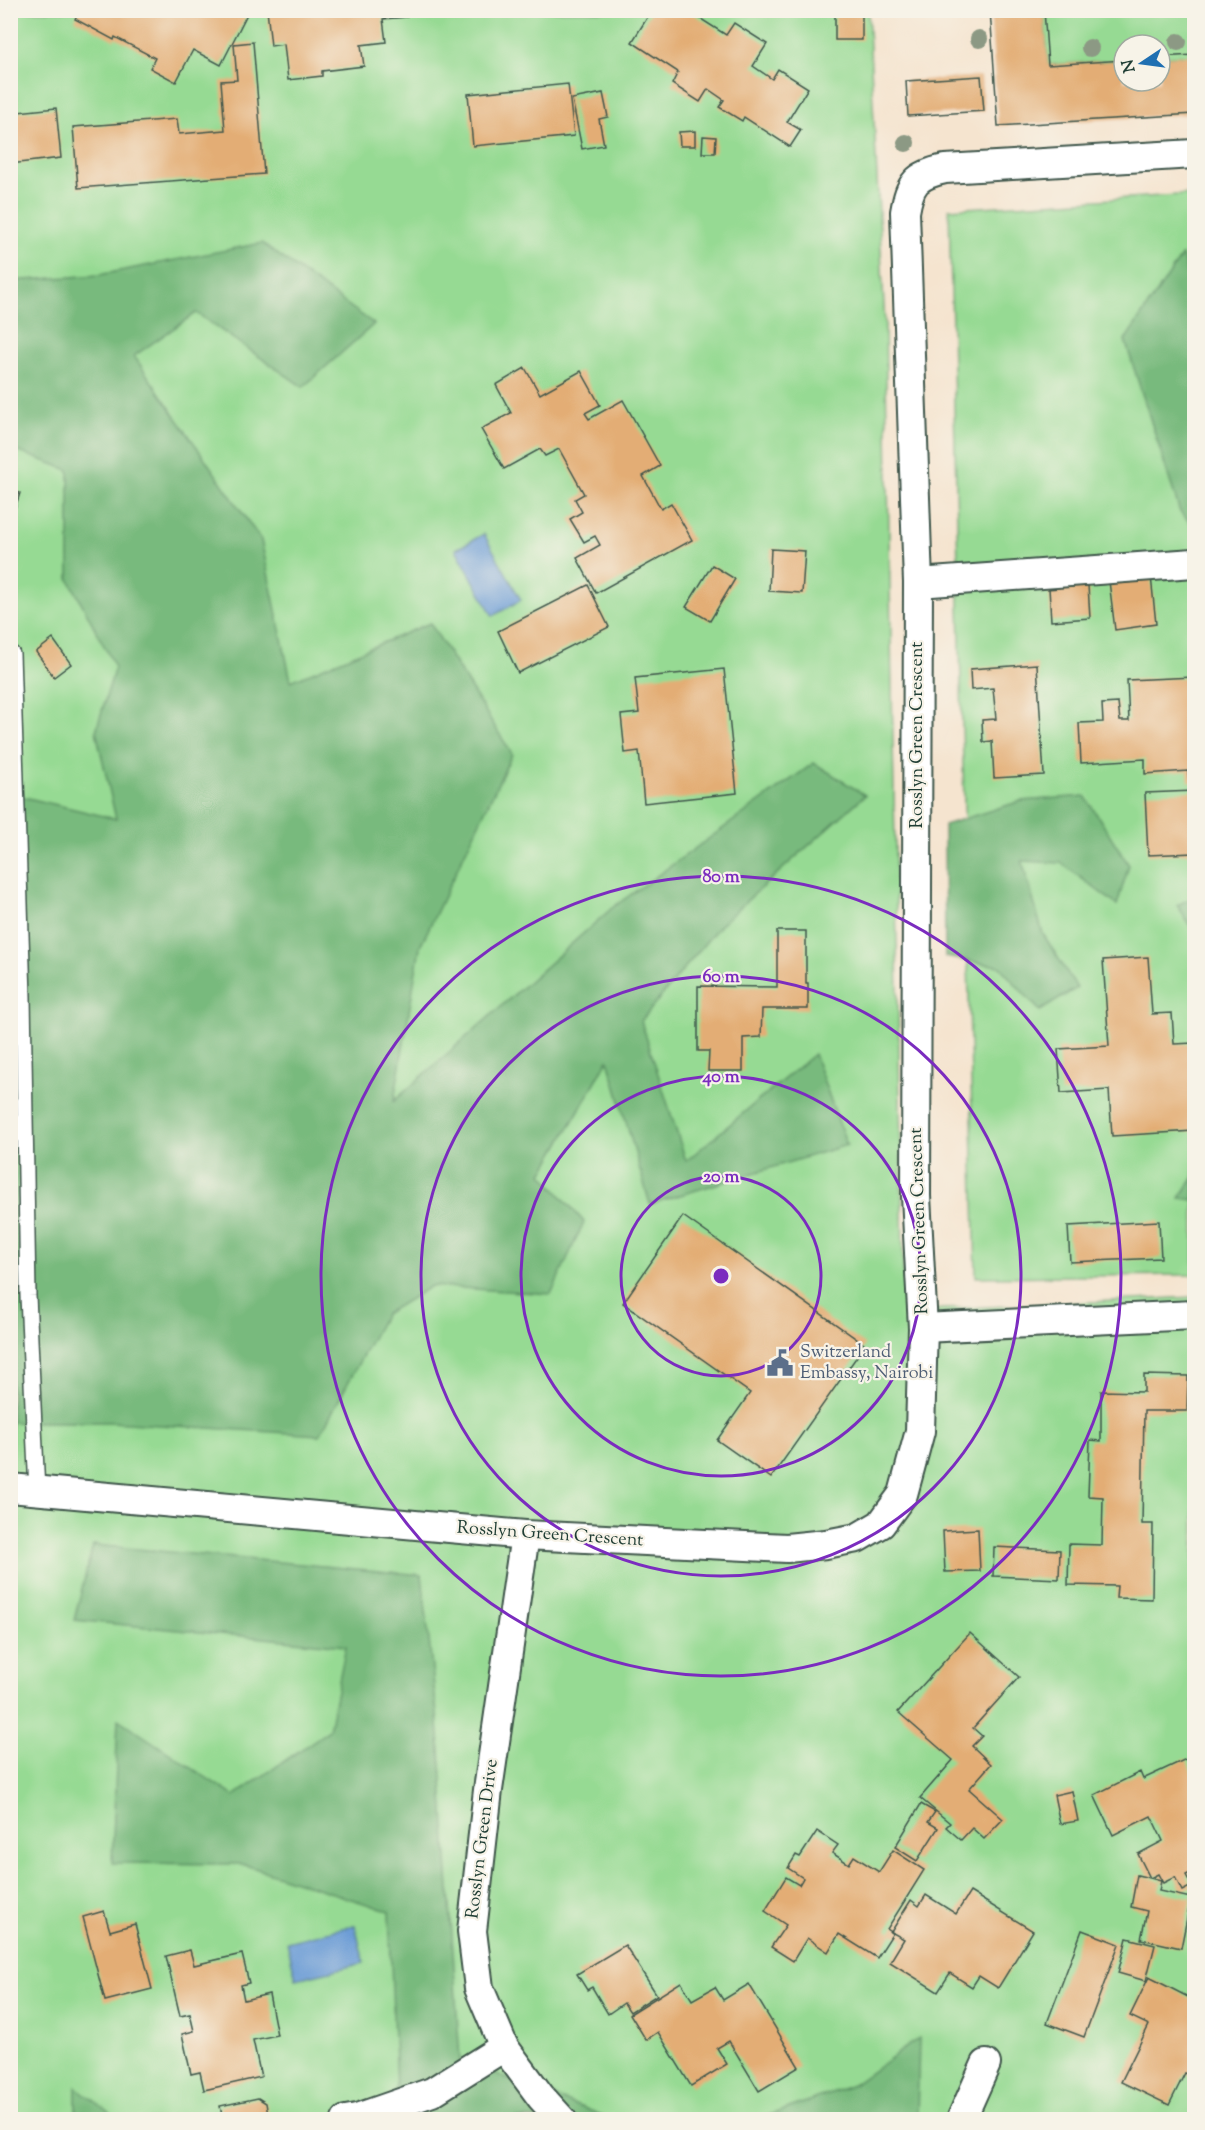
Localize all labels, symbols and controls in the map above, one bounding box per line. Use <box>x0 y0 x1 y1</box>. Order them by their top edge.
north arrow <box>1112 33 1172 93</box>
text: N <box>1117 57 1142 75</box>
street label: Rosslyn Green Crescent <box>905 641 931 829</box>
text: 80 m <box>702 865 740 891</box>
text: 60 m <box>702 965 740 991</box>
text: 40 m <box>701 1065 740 1091</box>
street label: Rosslyn Green Crescent <box>904 1127 936 1315</box>
text: 20 m <box>703 1165 739 1191</box>
centre of rings <box>711 1266 731 1286</box>
place label: Switzerland Embassy, Nairobi <box>800 1340 933 1387</box>
public building icon: Switzerland Embassy, Nairobi <box>765 1348 795 1378</box>
street label: Rosslyn Green Crescent <box>456 1516 644 1554</box>
street label: Rosslyn Green Drive <box>460 1758 506 1920</box>

